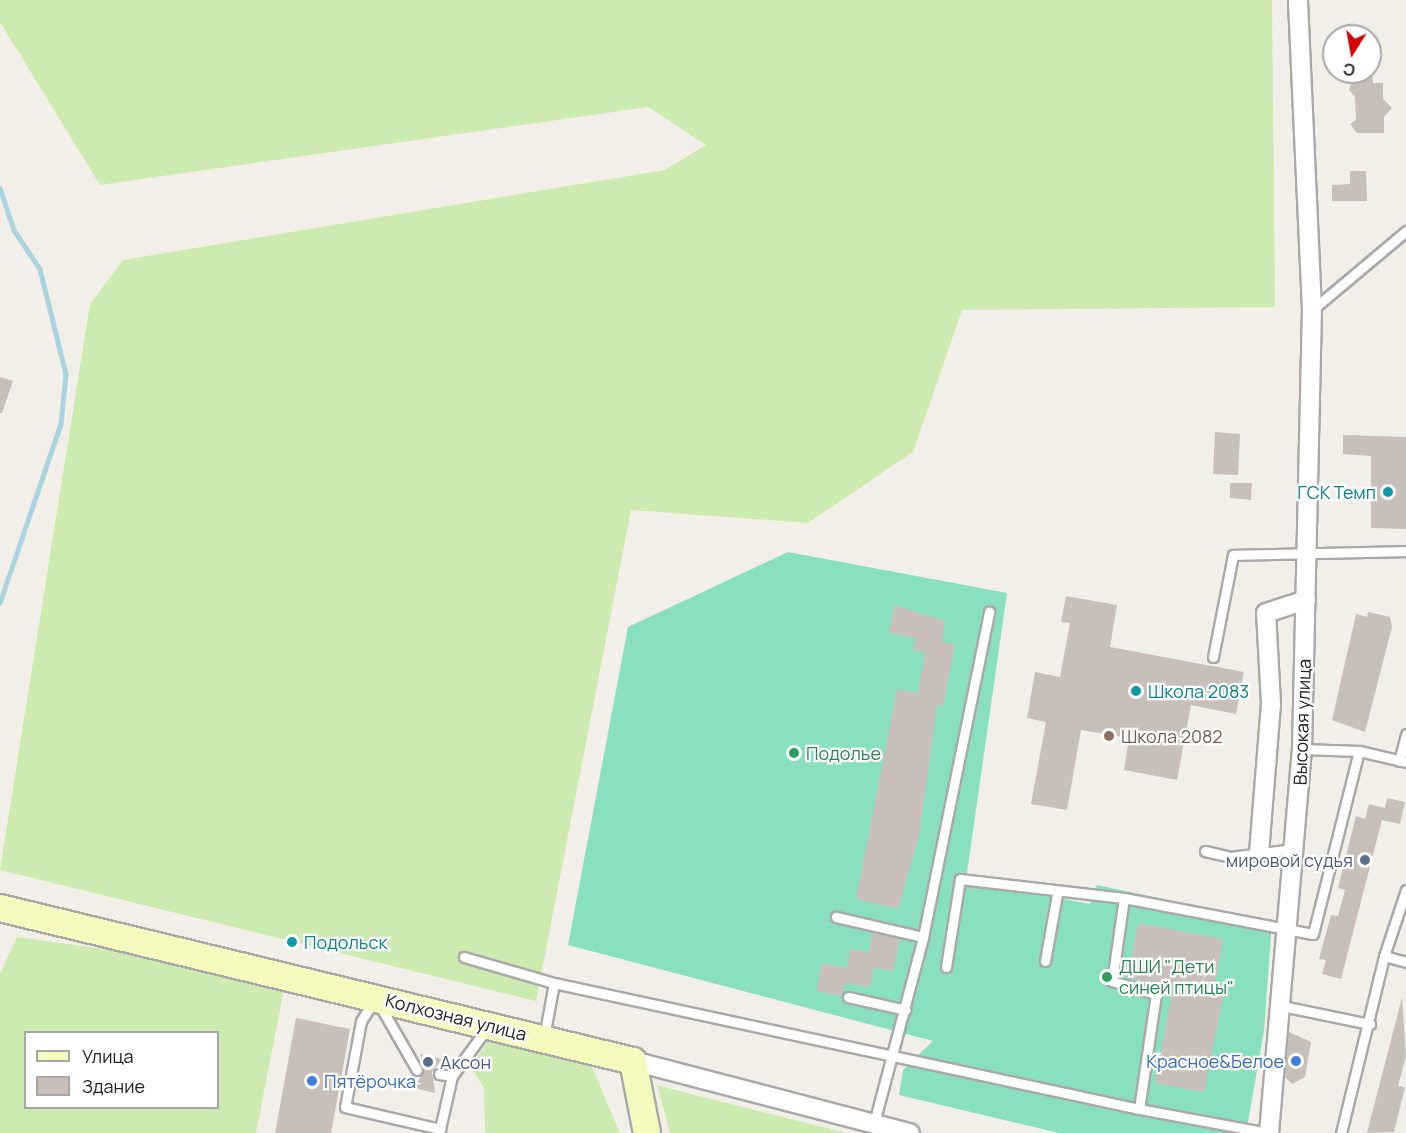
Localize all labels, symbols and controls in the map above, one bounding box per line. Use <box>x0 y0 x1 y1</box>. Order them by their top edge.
north arrow <box>1322 24 1382 84</box>
text: С <box>1341 58 1357 82</box>
place label: ГСК Темп <box>1297 481 1376 503</box>
marker: ГСК Темп <box>1381 485 1395 499</box>
street label: Высокая улица <box>1289 658 1315 786</box>
place label: Школа 2083 <box>1148 680 1249 702</box>
marker: Школа 2083 <box>1129 684 1143 698</box>
place label: Школа 2082 <box>1121 725 1223 747</box>
marker: Школа 2082 <box>1102 729 1116 743</box>
place label: Подолье <box>806 742 881 764</box>
marker: Подолье <box>787 746 801 760</box>
place label: мировой судья <box>1226 849 1353 871</box>
marker: мировой судья <box>1358 853 1372 867</box>
place label: Подольск <box>304 931 387 953</box>
marker: Подольск <box>285 935 299 949</box>
place label: ДШИ "Дети синей птицы" <box>1119 956 1234 998</box>
marker: ДШИ "Дети синей птицы" <box>1100 970 1114 984</box>
street label: Колхозная улица <box>383 989 529 1045</box>
legend <box>24 1031 219 1109</box>
text: Улица <box>82 1044 134 1068</box>
place label: Красное&Белое <box>1146 1050 1284 1072</box>
place label: Аксон <box>440 1051 491 1073</box>
marker: Красное&Белое <box>1289 1054 1303 1068</box>
marker: Аксон <box>421 1055 435 1069</box>
place label: Пятёрочка <box>324 1070 416 1092</box>
text: Здание <box>82 1074 145 1098</box>
marker: Пятёрочка <box>305 1074 319 1088</box>

